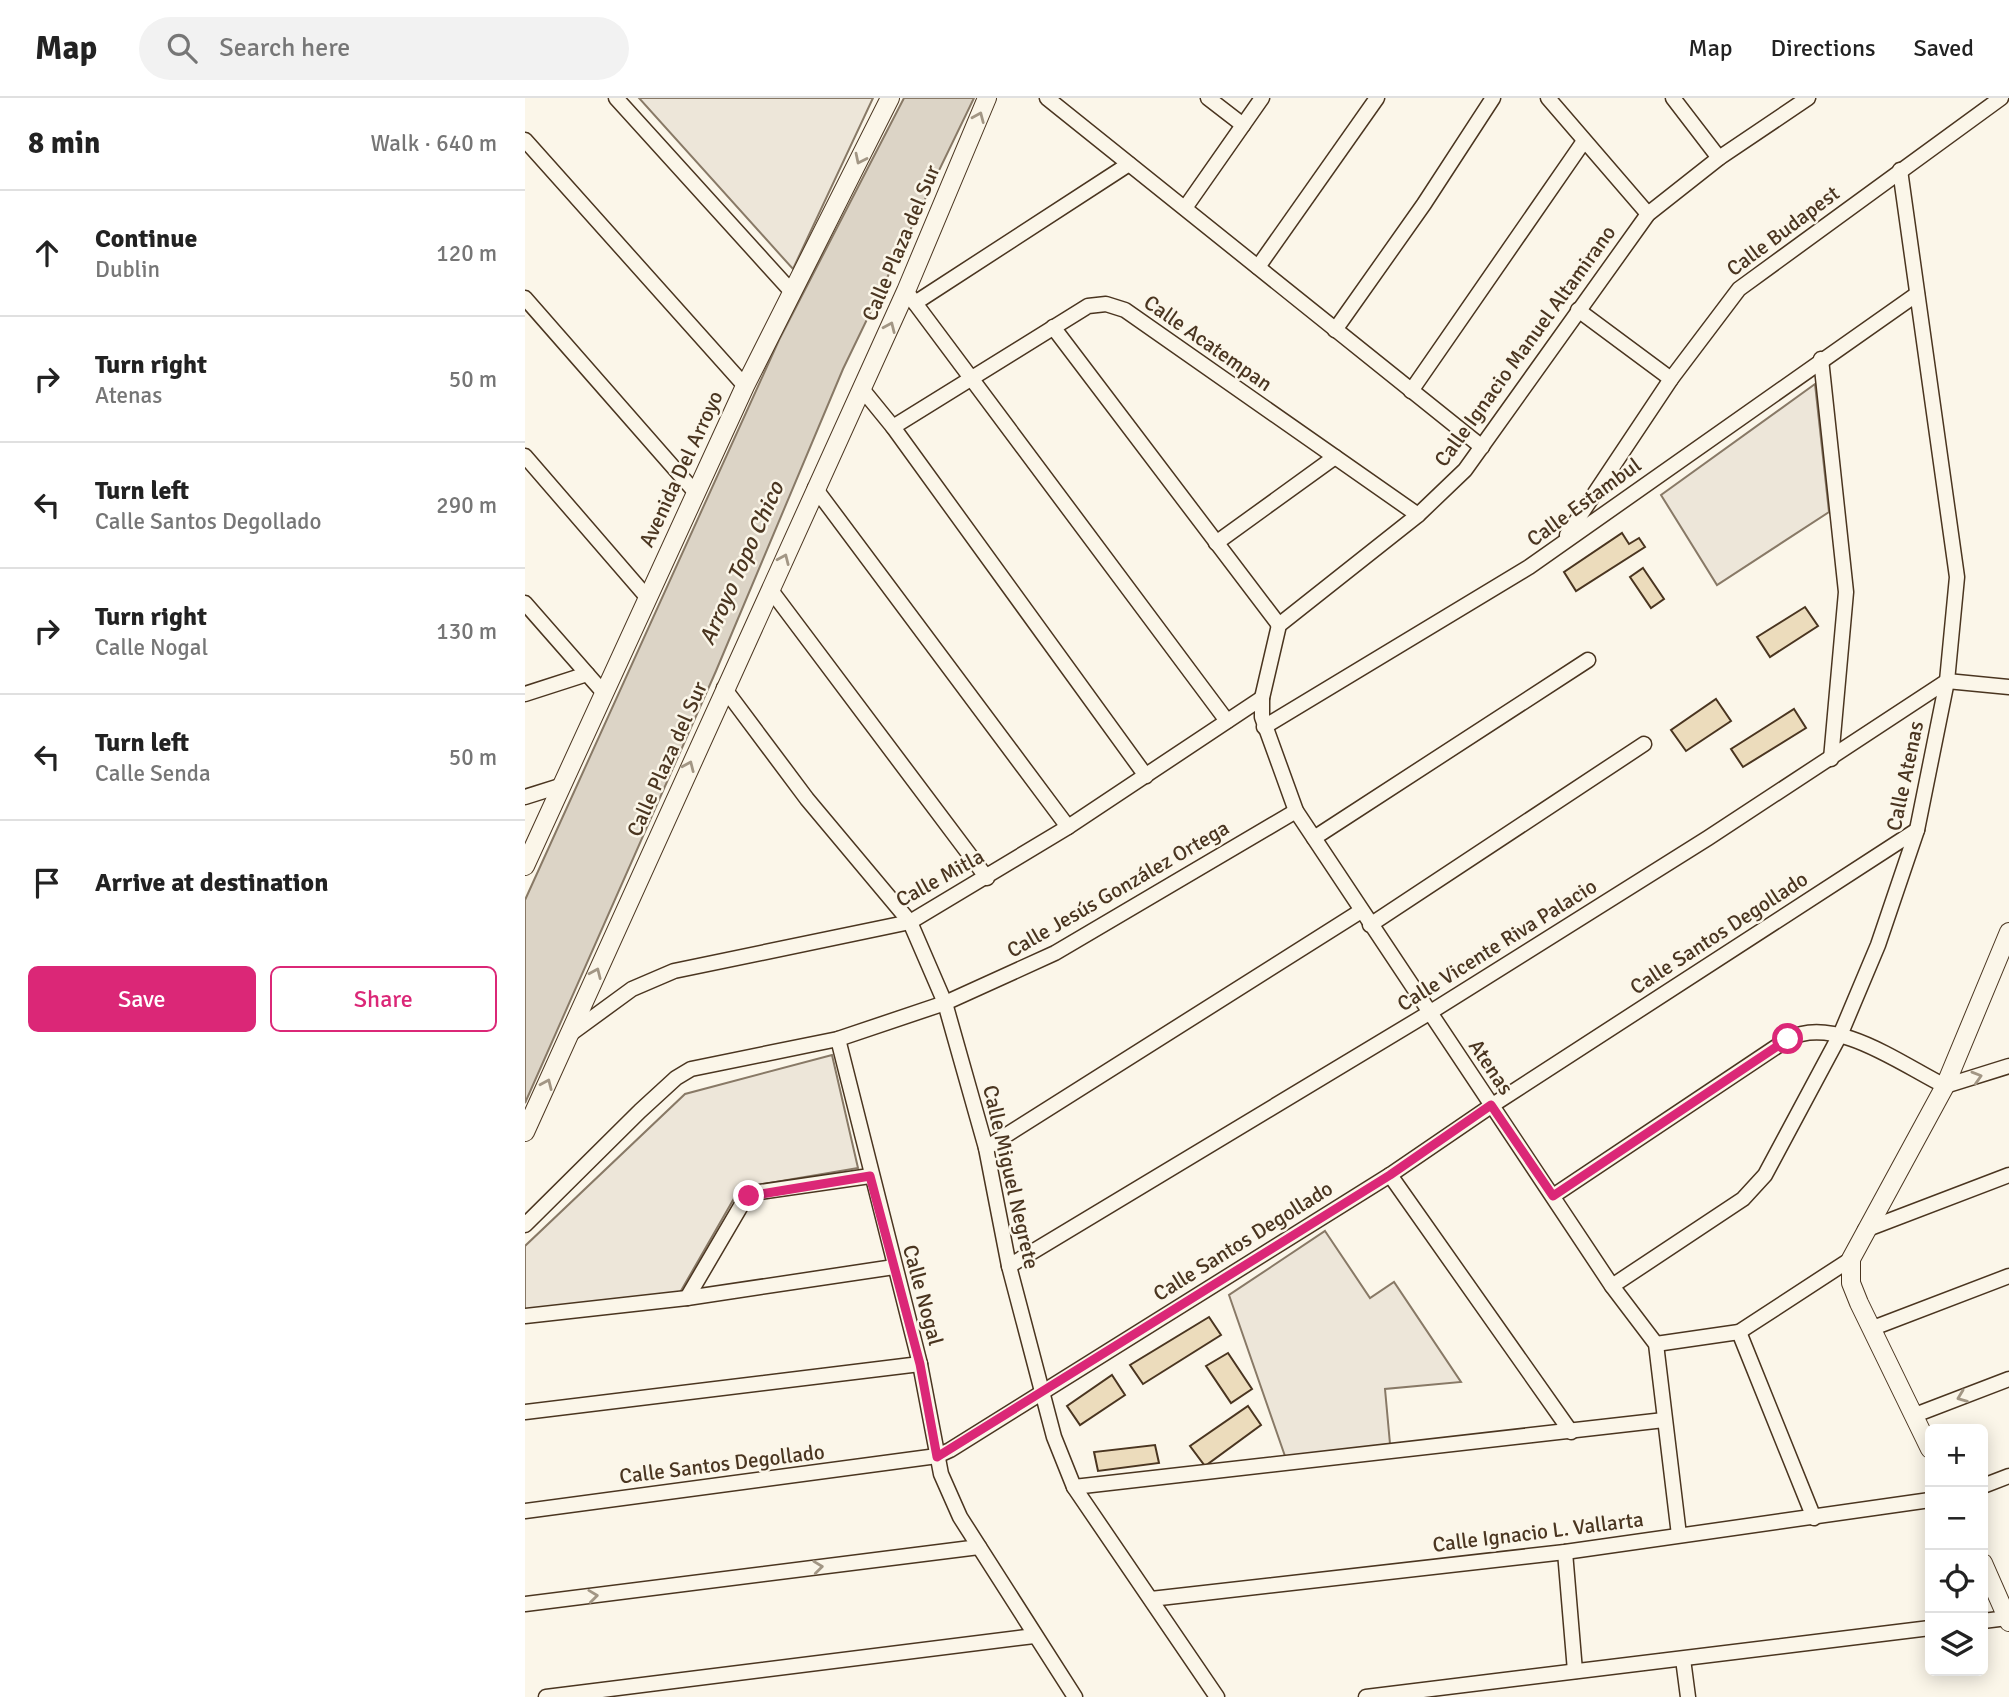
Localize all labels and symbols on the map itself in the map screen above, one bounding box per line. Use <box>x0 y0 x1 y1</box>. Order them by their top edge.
one-way arrow <box>970 112 984 124</box>
one-way arrow <box>855 152 869 164</box>
street label: Calle Plaza del Sur <box>856 161 946 325</box>
street label: Calle Budapest <box>1722 180 1844 282</box>
street label: Calle Ignacio Manuel Altamirano <box>1429 220 1621 472</box>
street label: Calle Acatempan <box>1139 289 1277 397</box>
one-way arrow <box>882 322 896 334</box>
street label: Avenida Del Arroyo <box>633 387 729 551</box>
street label: Calle Estambul <box>1522 452 1646 552</box>
water label: Arroyo Topo Chico <box>693 476 791 649</box>
one-way arrow <box>776 554 790 566</box>
street label: Calle Plaza del Sur <box>621 677 713 841</box>
street label: Calle Atenas <box>1881 719 1929 833</box>
one-way arrow <box>681 761 695 773</box>
street label: Calle Jesús González Ortega <box>1002 815 1234 963</box>
street label: Calle Mitla <box>891 843 989 913</box>
street label: Calle Santos Degollado <box>1625 866 1813 1000</box>
street label: Calle Vicente Riva Palacio <box>1392 873 1602 1017</box>
one-way arrow <box>588 968 602 981</box>
route start <box>1772 1023 1803 1054</box>
street label: Atenas <box>1463 1034 1519 1100</box>
one-way arrow <box>1971 1070 1983 1085</box>
one-way arrow <box>539 1079 553 1091</box>
street label: Calle Miguel Negrete <box>977 1082 1045 1272</box>
street label: Calle Santos Degollado <box>1148 1175 1338 1307</box>
route end <box>733 1180 764 1211</box>
street label: Calle Nogal <box>897 1242 949 1348</box>
one-way arrow <box>1956 1389 1968 1403</box>
street label: Calle Santos Degollado <box>618 1438 826 1490</box>
street label: Calle Ignacio L. Vallarta <box>1431 1506 1645 1558</box>
one-way arrow <box>813 1560 824 1575</box>
one-way arrow <box>587 1588 599 1603</box>

